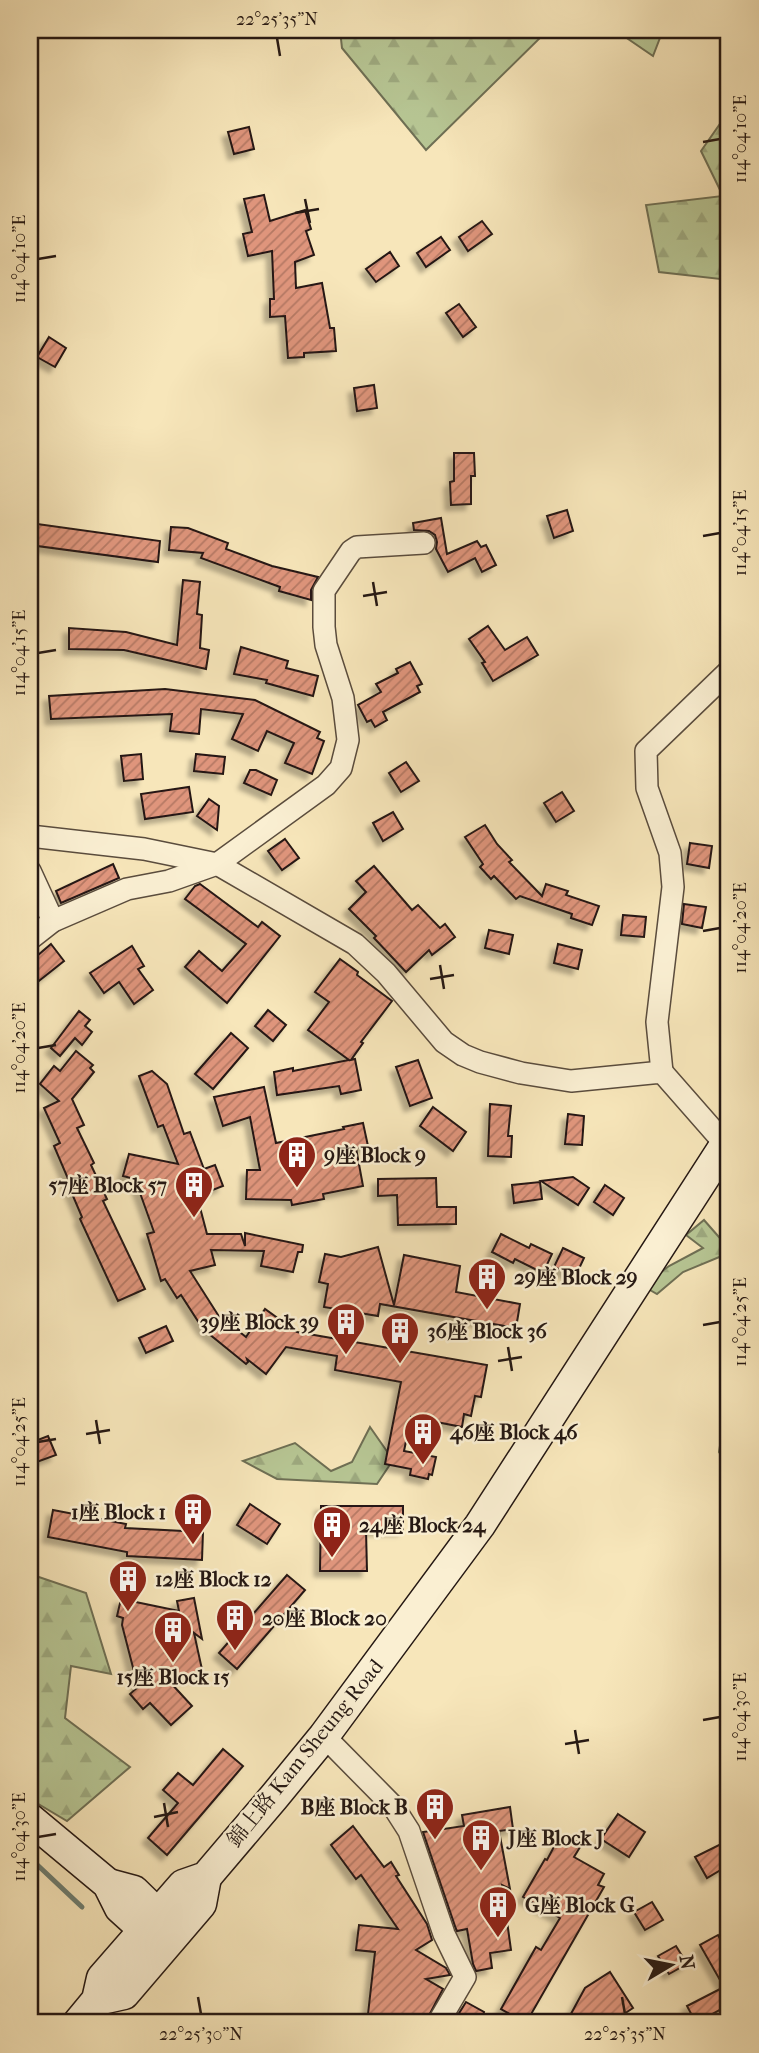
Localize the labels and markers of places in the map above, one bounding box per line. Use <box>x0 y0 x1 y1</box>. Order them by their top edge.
building icon: 9座 Block 9 <box>276 1134 318 1189</box>
place label: 9座 Block 9 <box>323 1143 426 1167</box>
building icon: 57座 Block 57 <box>173 1164 215 1219</box>
place label: 57座 Block 57 <box>49 1173 167 1197</box>
building icon: 29座 Block 29 <box>466 1256 508 1311</box>
place label: 29座 Block 29 <box>514 1265 638 1289</box>
building icon: 39座 Block 39 <box>325 1301 367 1356</box>
place label: 39座 Block 39 <box>200 1310 319 1334</box>
building icon: 36座 Block 36 <box>379 1310 421 1365</box>
place label: 36座 Block 36 <box>427 1319 548 1343</box>
building icon: 46座 Block 46 <box>402 1411 444 1466</box>
place label: 46座 Block 46 <box>449 1420 578 1445</box>
building icon: 1座 Block 1 <box>172 1491 214 1546</box>
place label: 1座 Block 1 <box>71 1500 166 1524</box>
building icon: 24座 Block 24 <box>311 1504 353 1559</box>
place label: 24座 Block 24 <box>359 1513 487 1538</box>
building icon: 12座 Block 12 <box>107 1558 149 1613</box>
place label: 12座 Block 12 <box>155 1567 272 1591</box>
building icon: 20座 Block 20 <box>214 1597 256 1652</box>
place label: 20座 Block 20 <box>262 1606 387 1630</box>
building icon: 15座 Block 15 <box>152 1609 194 1664</box>
place label: 15座 Block 15 <box>117 1665 229 1689</box>
building icon: B座 Block B <box>414 1786 456 1841</box>
place label: B座 Block B <box>301 1795 408 1819</box>
building icon: J座 Block J <box>460 1817 502 1872</box>
place label: J座 Block J <box>506 1826 604 1850</box>
building icon: G座 Block G <box>477 1884 519 1939</box>
place label: G座 Block G <box>525 1893 635 1917</box>

